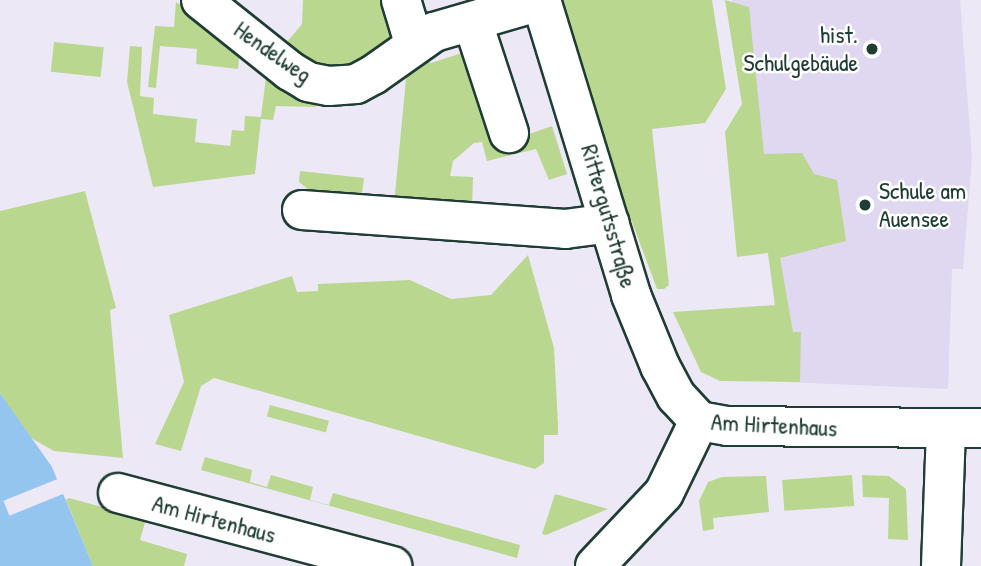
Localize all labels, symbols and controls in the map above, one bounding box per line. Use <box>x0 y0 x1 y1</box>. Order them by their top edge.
street label: Hendelweg <box>229 15 317 89</box>
place label: hist. Schulgebäude <box>744 21 858 77</box>
marker: hist. Schulgebäude <box>864 41 880 57</box>
street label: Rittergutsstraße <box>575 141 643 291</box>
place label: Schule am Auensee <box>879 177 966 233</box>
marker: Schule am Auensee <box>857 197 873 213</box>
street label: Am Hirtenhaus <box>710 407 838 443</box>
street label: Am Hirtenhaus <box>149 489 279 549</box>

